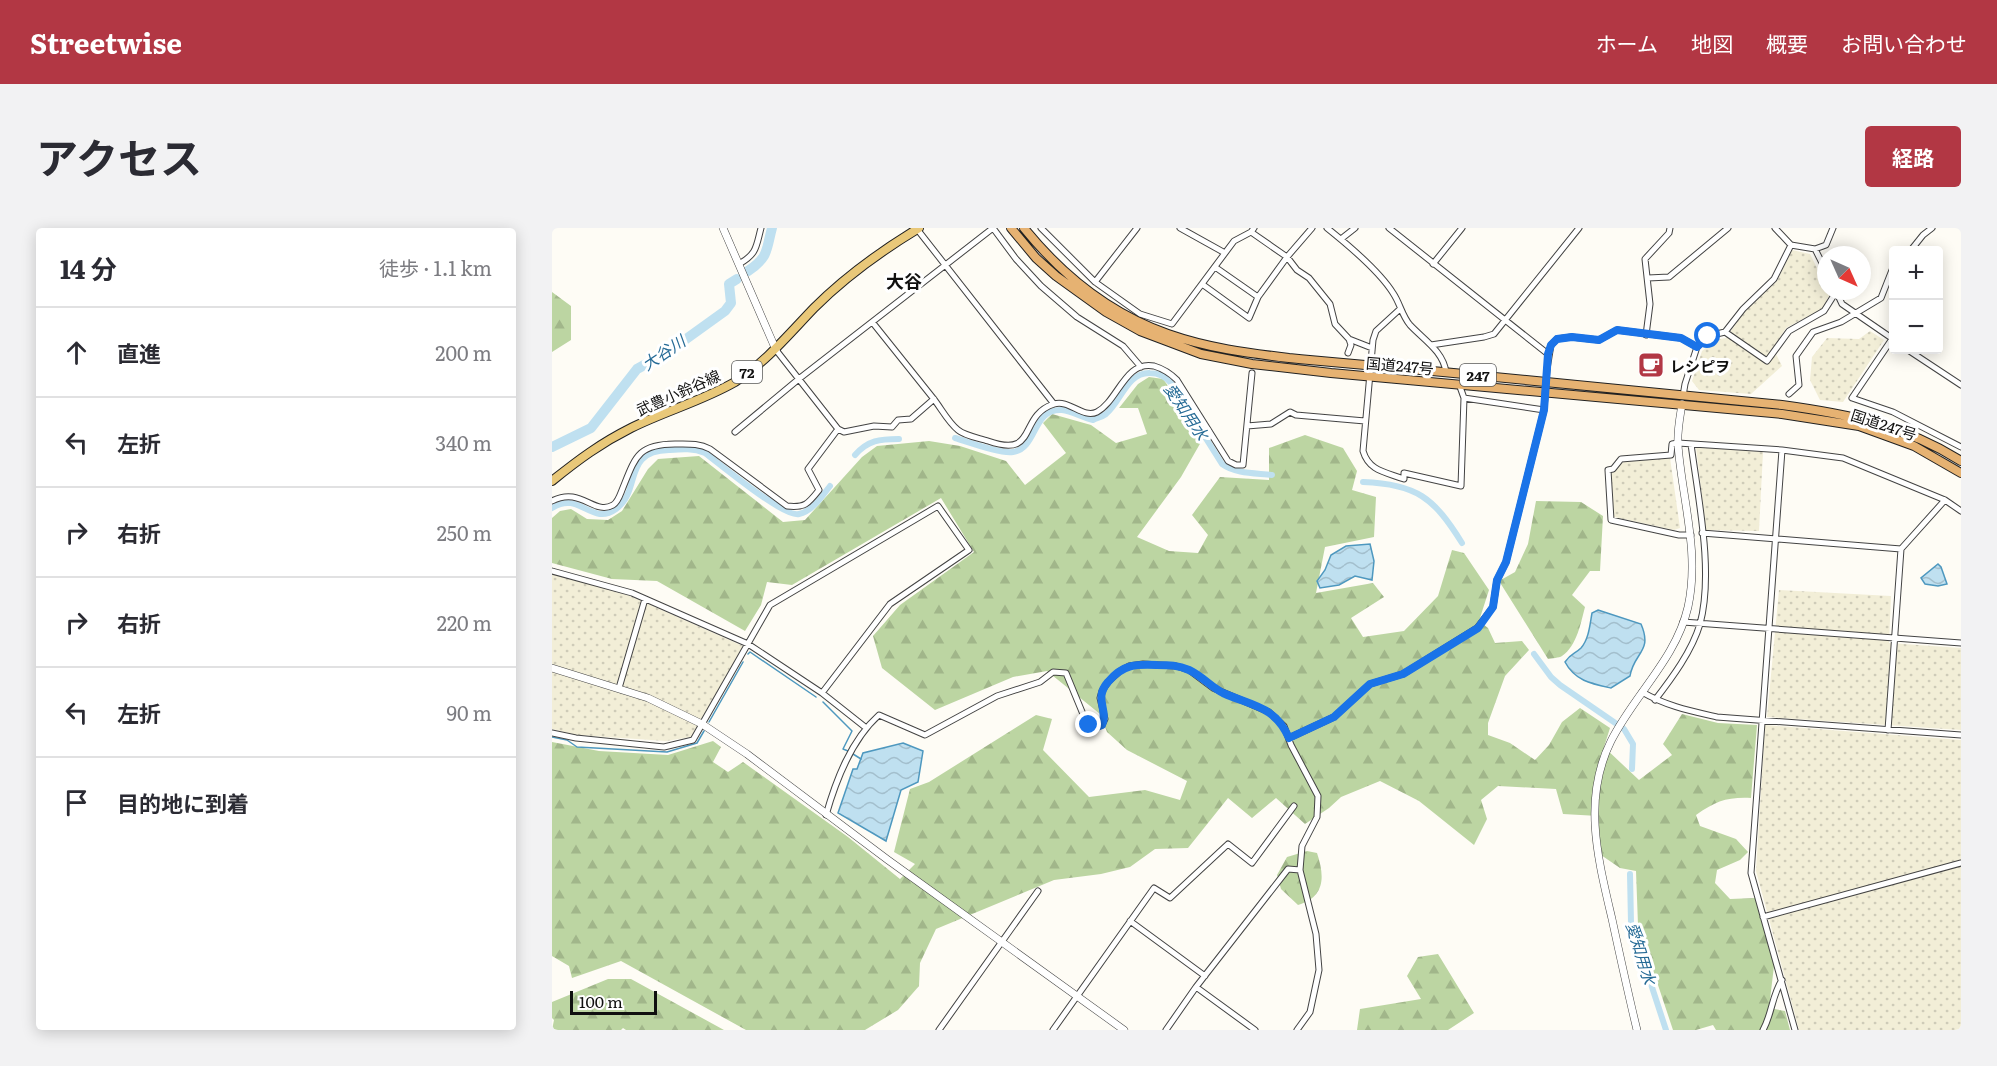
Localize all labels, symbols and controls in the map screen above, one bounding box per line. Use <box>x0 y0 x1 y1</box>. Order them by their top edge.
text: Streetwise <box>30 21 182 63</box>
text: ホーム <box>1596 27 1658 58</box>
text: 地図 <box>1691 27 1733 58</box>
text: 概要 <box>1766 27 1808 58</box>
text: お問い合わせ <box>1841 27 1967 58</box>
text: アクセス <box>36 125 202 187</box>
button: 経路 <box>1865 126 1961 187</box>
north arrow <box>1817 246 1871 300</box>
map controls <box>1889 246 1943 354</box>
button: + <box>1889 246 1943 300</box>
text: 14 分 <box>60 248 117 287</box>
text: 徒歩 · 1.1 km <box>379 252 492 282</box>
district label: 大谷 <box>886 267 922 294</box>
button: − <box>1889 300 1943 354</box>
route start <box>1694 322 1720 348</box>
water label: 大谷川 <box>636 328 691 375</box>
icon: ahead <box>60 336 93 369</box>
text: 直進 <box>117 336 161 369</box>
text: 200 m <box>435 337 492 367</box>
cafe icon: レシピヲ <box>1636 350 1666 380</box>
street label: 国道247号 <box>1365 351 1435 379</box>
place label: レシピヲ <box>1670 354 1730 377</box>
road number: 72 <box>732 361 762 383</box>
street label: 武豊小鈴谷線 <box>632 363 724 421</box>
road number: 247 <box>1460 364 1496 386</box>
water label: 愛知用水 <box>1159 378 1216 446</box>
street label: 国道247号 <box>1848 403 1920 445</box>
icon: left <box>60 426 93 459</box>
text: 左折 <box>117 426 161 459</box>
text: 340 m <box>435 427 492 457</box>
icon: right <box>60 516 93 549</box>
text: 右折 <box>117 516 161 549</box>
text: 250 m <box>437 517 492 547</box>
icon: right <box>60 606 93 639</box>
text: 右折 <box>117 606 161 639</box>
text: 220 m <box>437 607 492 637</box>
icon: left <box>60 696 93 729</box>
text: 左折 <box>117 696 161 729</box>
text: 90 m <box>447 697 492 727</box>
route end <box>1075 711 1101 737</box>
icon: arrive <box>60 786 93 819</box>
text: 目的地に到着 <box>117 786 249 819</box>
water label: 愛知用水 <box>1621 919 1663 989</box>
scale bar <box>570 988 657 1016</box>
text: 100 m <box>579 989 623 1013</box>

